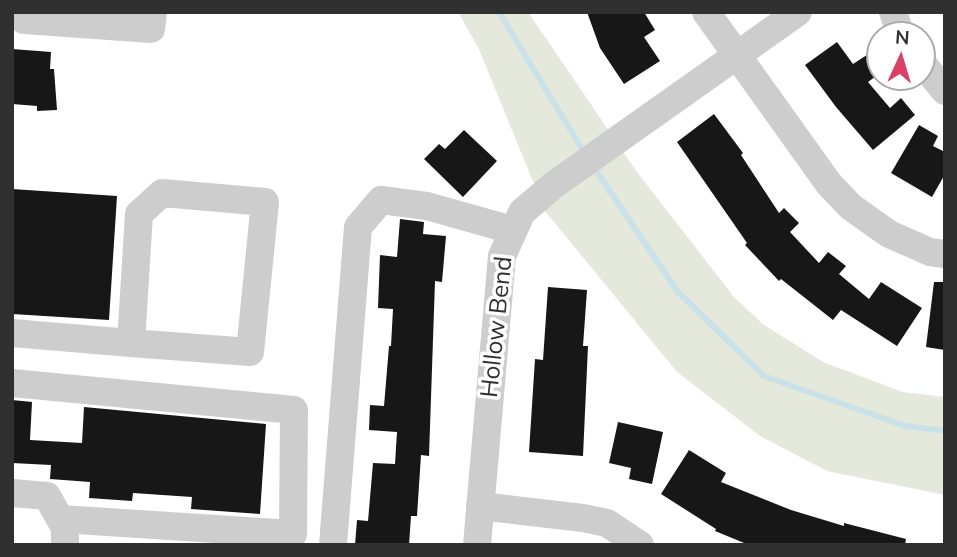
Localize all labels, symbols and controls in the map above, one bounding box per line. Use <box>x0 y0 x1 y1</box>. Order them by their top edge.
north arrow <box>866 21 936 91</box>
text: N <box>894 25 910 50</box>
street label: Hollow Bend <box>475 255 519 399</box>

